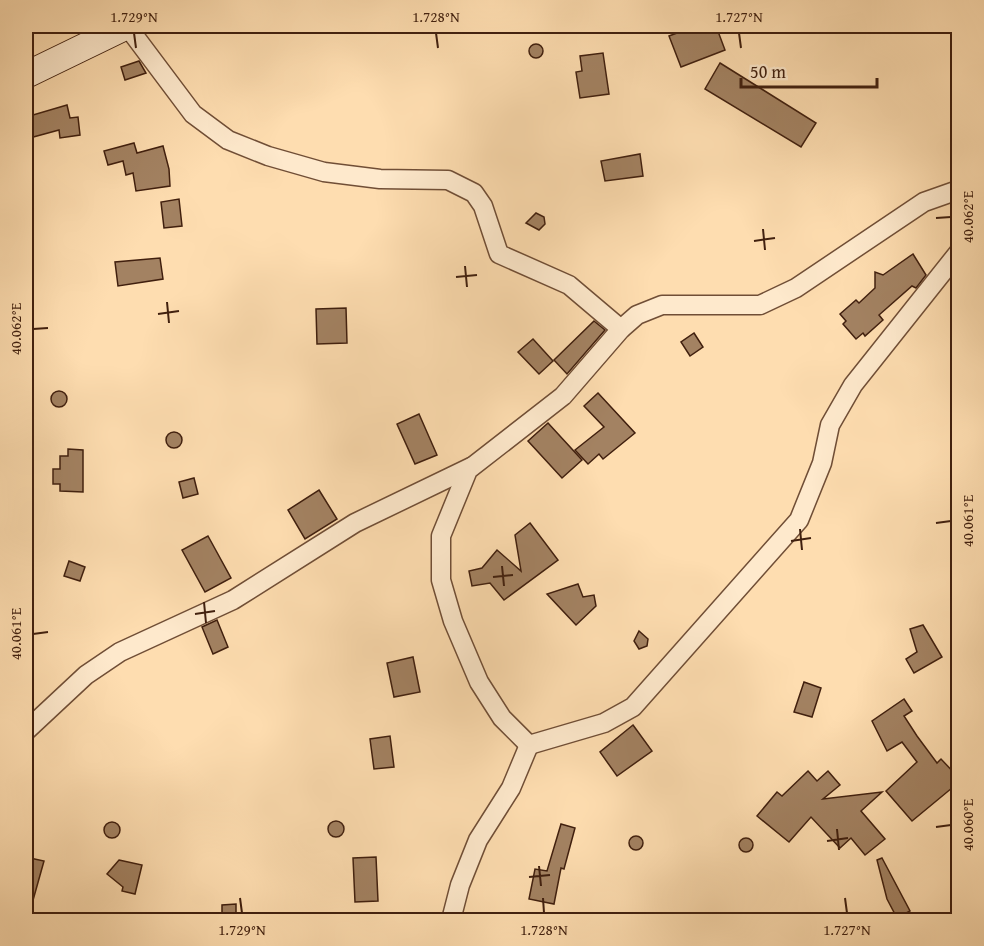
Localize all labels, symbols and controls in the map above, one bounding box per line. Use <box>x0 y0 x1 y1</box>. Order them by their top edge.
text: 1.729°N <box>110 6 158 27</box>
text: 1.728°N <box>412 6 460 27</box>
text: 1.727°N <box>715 6 763 27</box>
scale bar <box>741 51 878 89</box>
text: 50 m <box>750 58 786 85</box>
text: 40.062°E <box>957 190 978 243</box>
text: 40.062°E <box>5 302 26 355</box>
text: 40.061°E <box>957 494 978 547</box>
text: 40.061°E <box>5 607 26 660</box>
text: 40.060°E <box>957 798 978 851</box>
text: 1.729°N <box>218 919 266 940</box>
text: 1.728°N <box>520 919 568 940</box>
text: 1.727°N <box>823 919 871 940</box>

